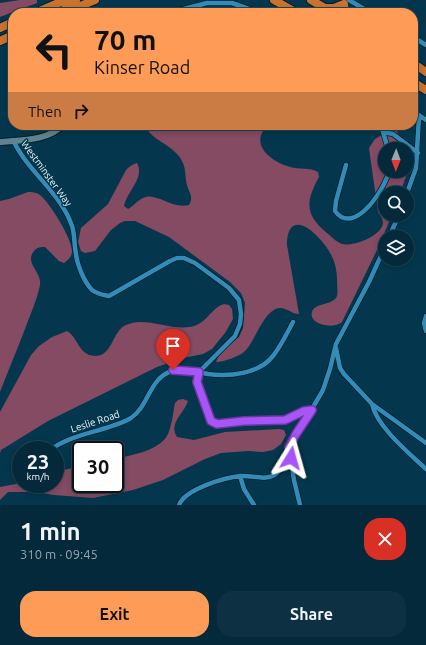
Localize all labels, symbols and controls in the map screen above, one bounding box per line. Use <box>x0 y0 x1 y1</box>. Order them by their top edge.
icon: left <box>28 24 80 76</box>
text: 70 m <box>94 24 156 55</box>
text: Kinser Road <box>94 57 190 77</box>
icon: right <box>70 100 92 122</box>
text: Then <box>28 103 62 120</box>
street label: Westminster Way <box>19 138 74 208</box>
north arrow <box>378 142 414 178</box>
map controls <box>378 142 414 266</box>
button: search <box>378 186 414 222</box>
button: layers <box>378 230 414 266</box>
pin <box>156 329 190 370</box>
icon: arrive <box>162 335 184 357</box>
street label: Leslie Road <box>69 408 121 435</box>
position arrow <box>270 437 312 479</box>
speed limit sign: 30 <box>72 441 124 493</box>
text: 23 <box>27 450 49 473</box>
text: km/h <box>26 471 50 482</box>
text: 1 min <box>20 518 81 545</box>
button: close <box>364 518 406 560</box>
text: 310 m · 09:45 <box>20 547 98 561</box>
button: Exit <box>20 591 209 637</box>
button: Share <box>217 591 406 637</box>

